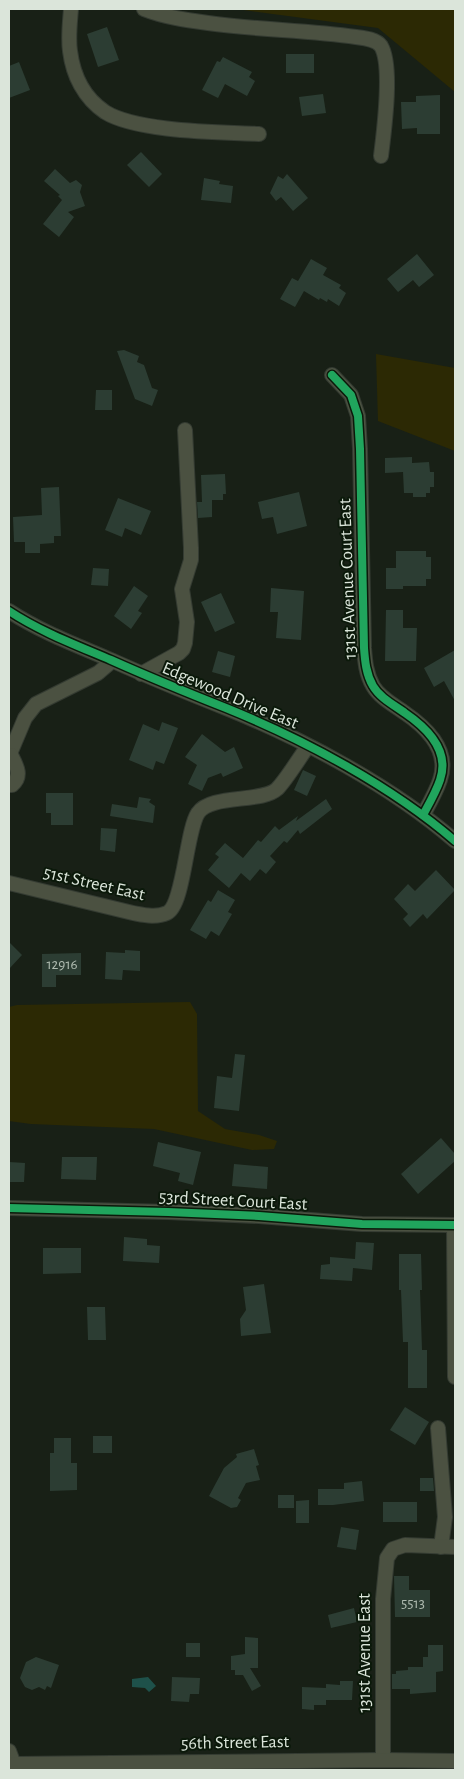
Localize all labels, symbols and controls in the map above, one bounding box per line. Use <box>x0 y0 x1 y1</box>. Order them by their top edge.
street label: 131st Avenue Court East <box>336 498 360 660</box>
street label: Edgewood Drive East <box>159 659 301 733</box>
street label: 51st Street East <box>42 864 147 904</box>
house number: 12916 <box>46 957 78 972</box>
street label: 53rd Street Court East <box>158 1188 308 1214</box>
street label: 131st Avenue East <box>356 1593 374 1713</box>
house number: 5513 <box>401 1596 425 1611</box>
street label: 56th Street East <box>181 1733 290 1753</box>

